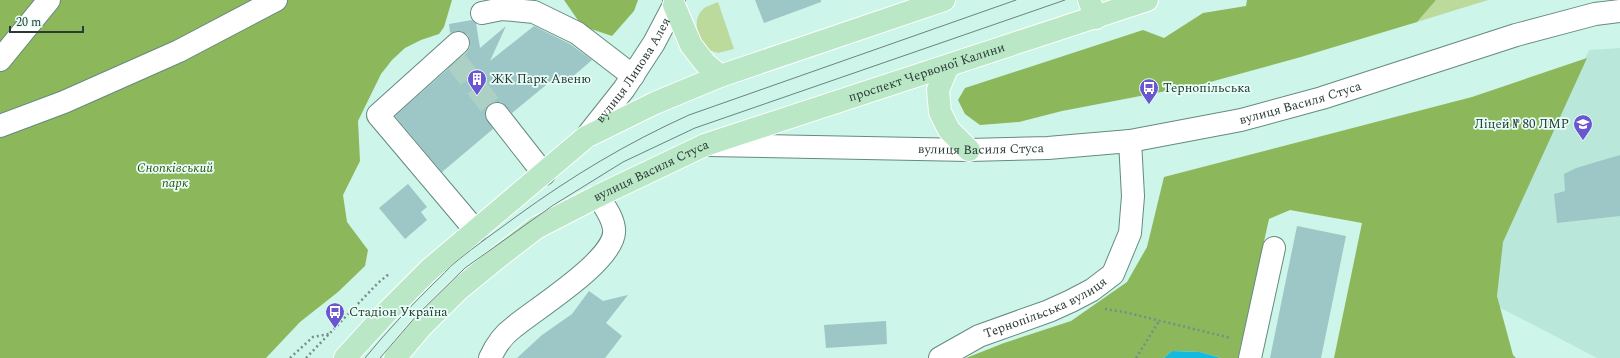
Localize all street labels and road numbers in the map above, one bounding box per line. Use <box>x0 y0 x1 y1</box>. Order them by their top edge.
street label: вулиця Липова Алея <box>591 14 676 127</box>
street label: проспект Червоної Калини <box>846 37 1008 107</box>
street label: вулиця Василя Стуса <box>1237 76 1365 130</box>
street label: вулиця Василя Стуса <box>590 134 712 207</box>
street label: вулиця Василя Стуса <box>918 138 1045 160</box>
street label: Тернопільська вулиця <box>981 272 1111 344</box>

